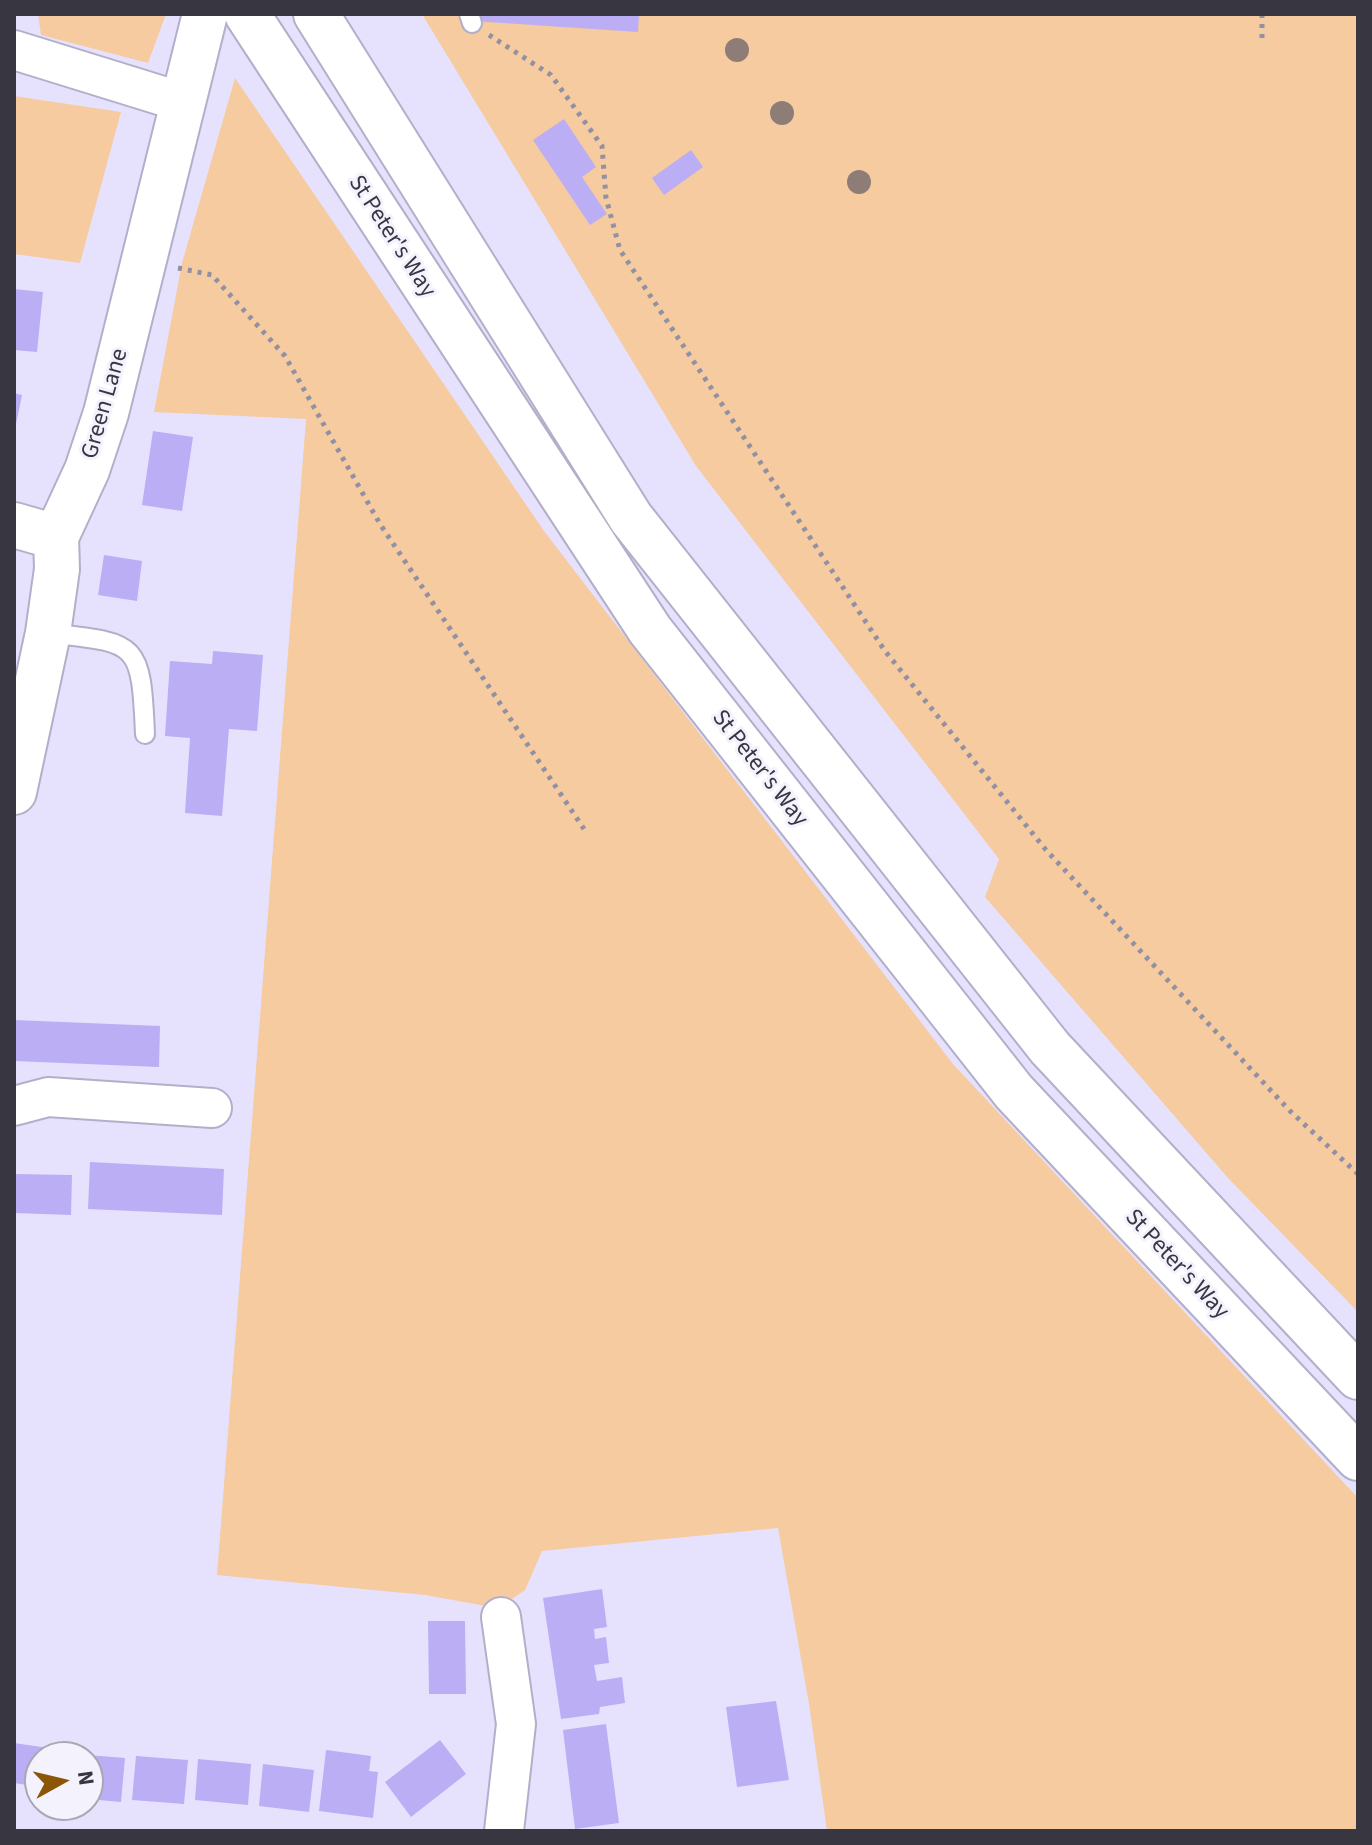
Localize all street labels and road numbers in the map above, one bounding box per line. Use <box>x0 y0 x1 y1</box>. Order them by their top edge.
street label: St Peter's Way <box>341 170 441 304</box>
street label: Green Lane <box>77 346 135 462</box>
street label: St Peter's Way <box>705 705 813 833</box>
street label: St Peter's Way <box>1118 1204 1234 1326</box>

